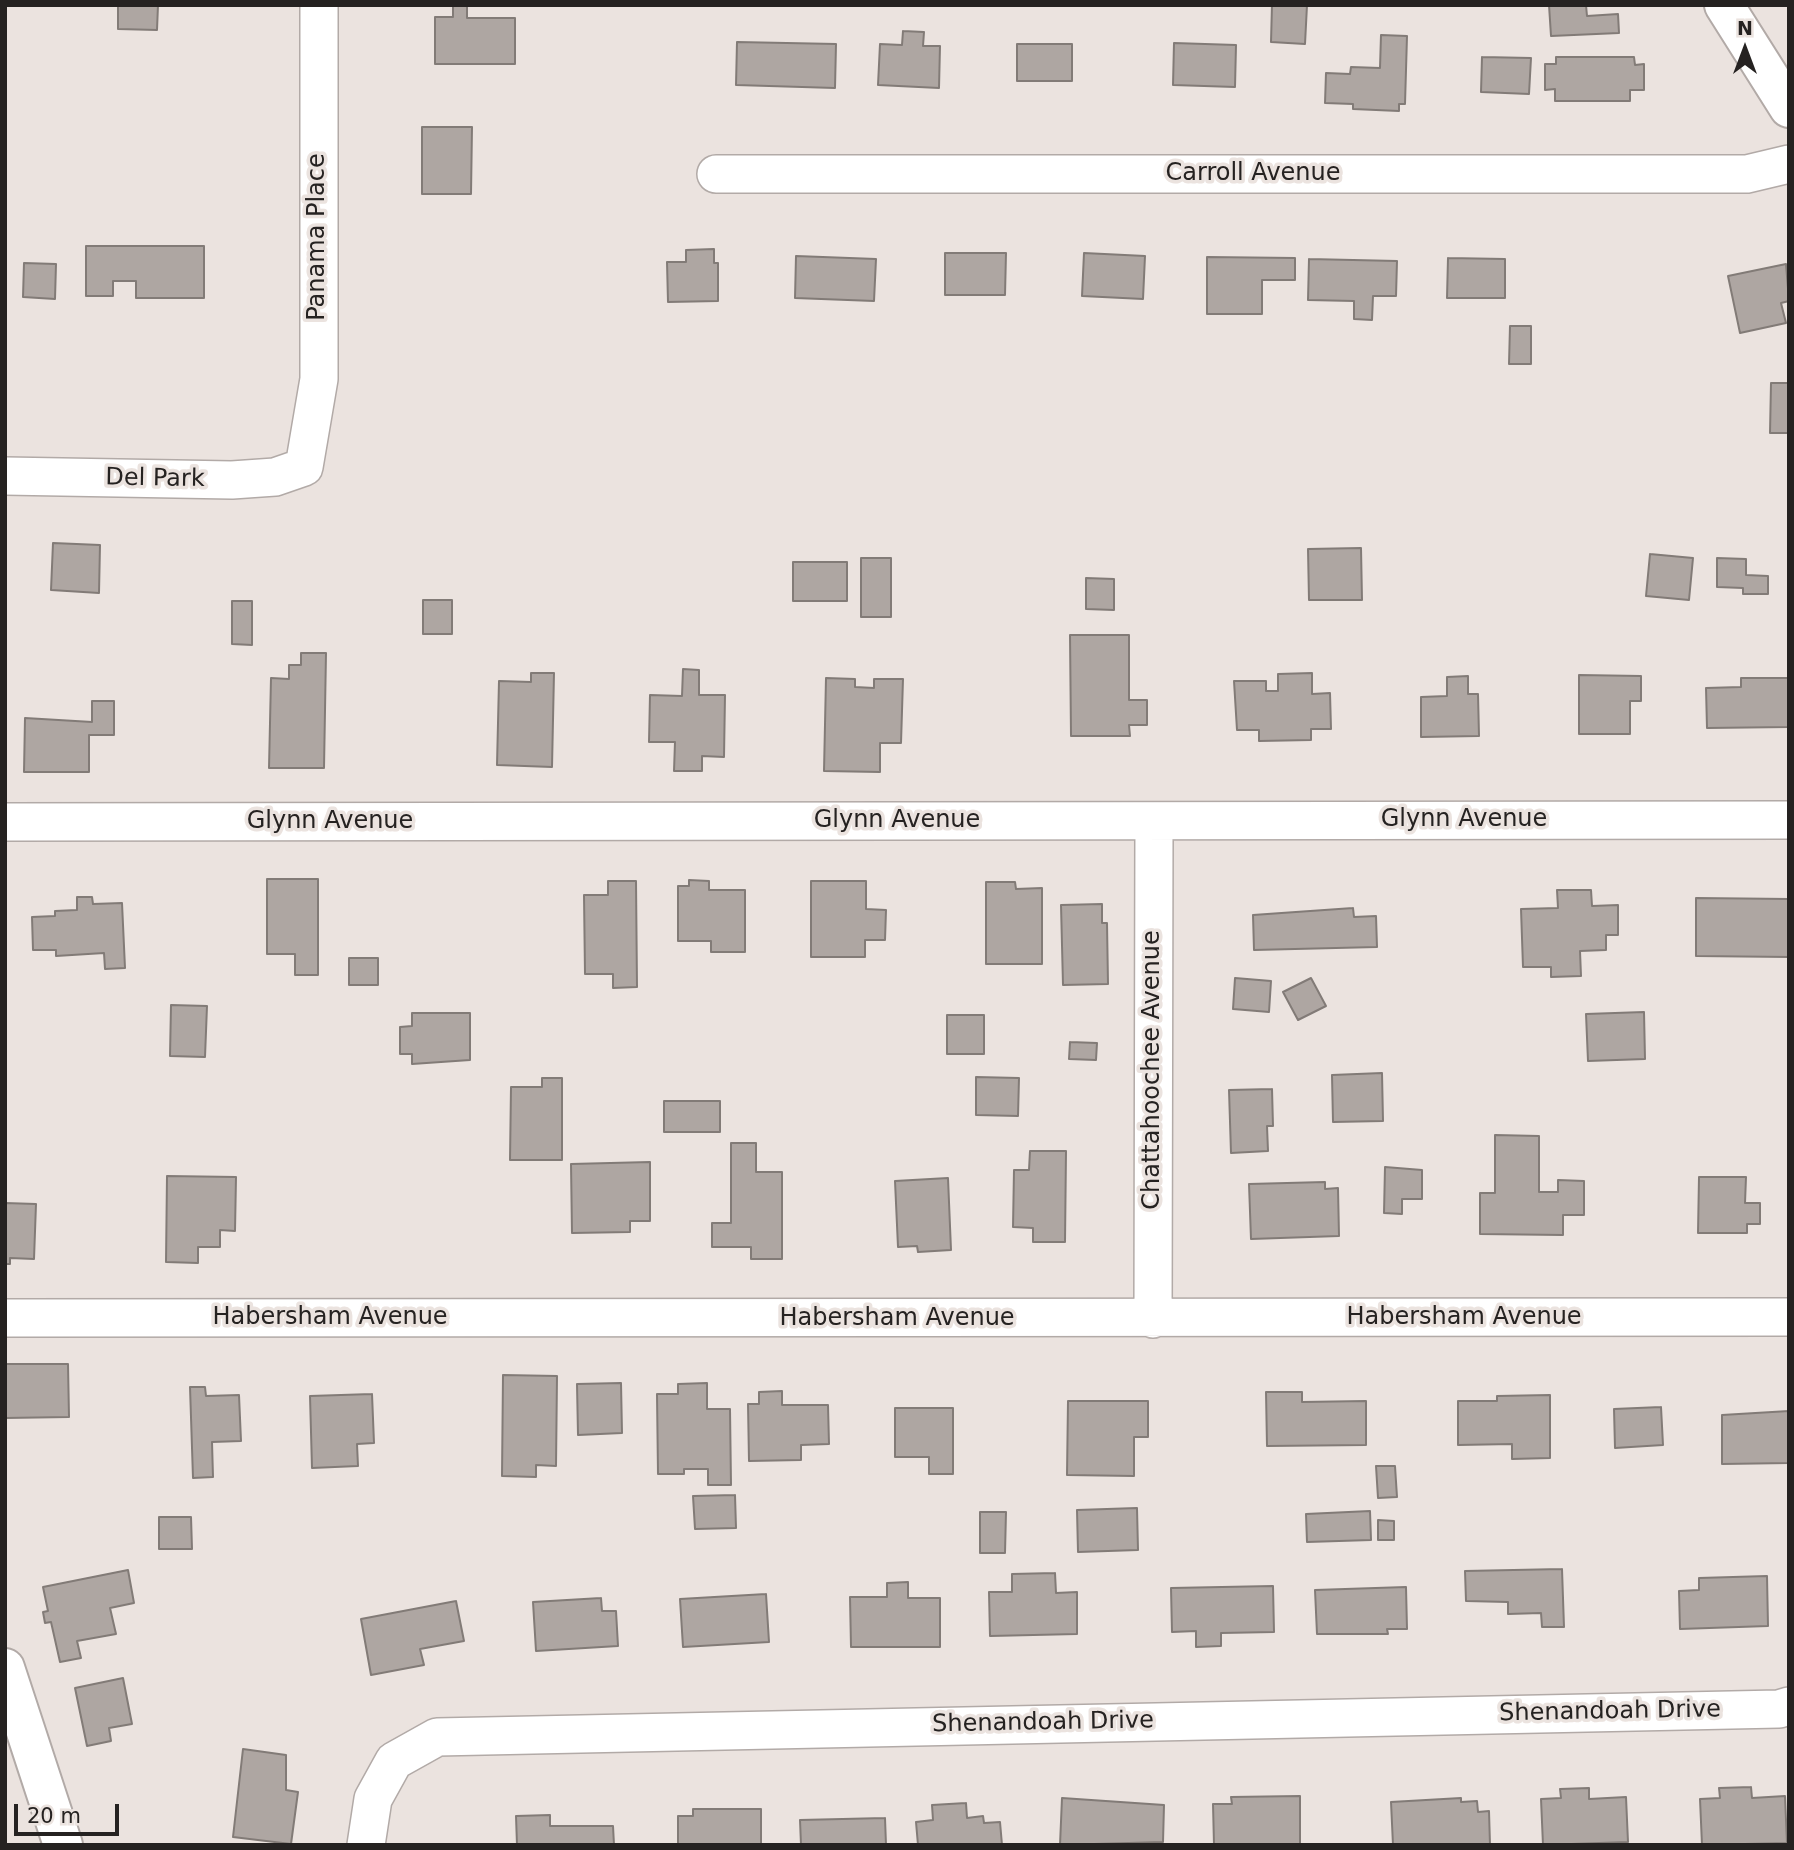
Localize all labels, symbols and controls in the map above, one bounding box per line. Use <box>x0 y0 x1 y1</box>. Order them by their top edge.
north arrow <box>1710 14 1780 84</box>
text: N <box>1737 17 1753 39</box>
street label: Panama Place <box>304 153 332 321</box>
street label: Carroll Avenue <box>1165 160 1341 188</box>
street label: Del Park <box>105 464 205 494</box>
street label: Glynn Avenue <box>1381 806 1547 834</box>
street label: Glynn Avenue <box>814 807 980 835</box>
street label: Glynn Avenue <box>247 808 413 836</box>
street label: Chattahoochee Avenue <box>1139 930 1167 1210</box>
street label: Habersham Avenue <box>212 1304 448 1332</box>
street label: Habersham Avenue <box>1346 1304 1582 1332</box>
street label: Habersham Avenue <box>779 1305 1015 1333</box>
street label: Shenandoah Drive <box>1499 1696 1721 1728</box>
street label: Shenandoah Drive <box>932 1707 1154 1739</box>
scale bar <box>18 1790 122 1834</box>
text: 20 m <box>27 1804 81 1828</box>

